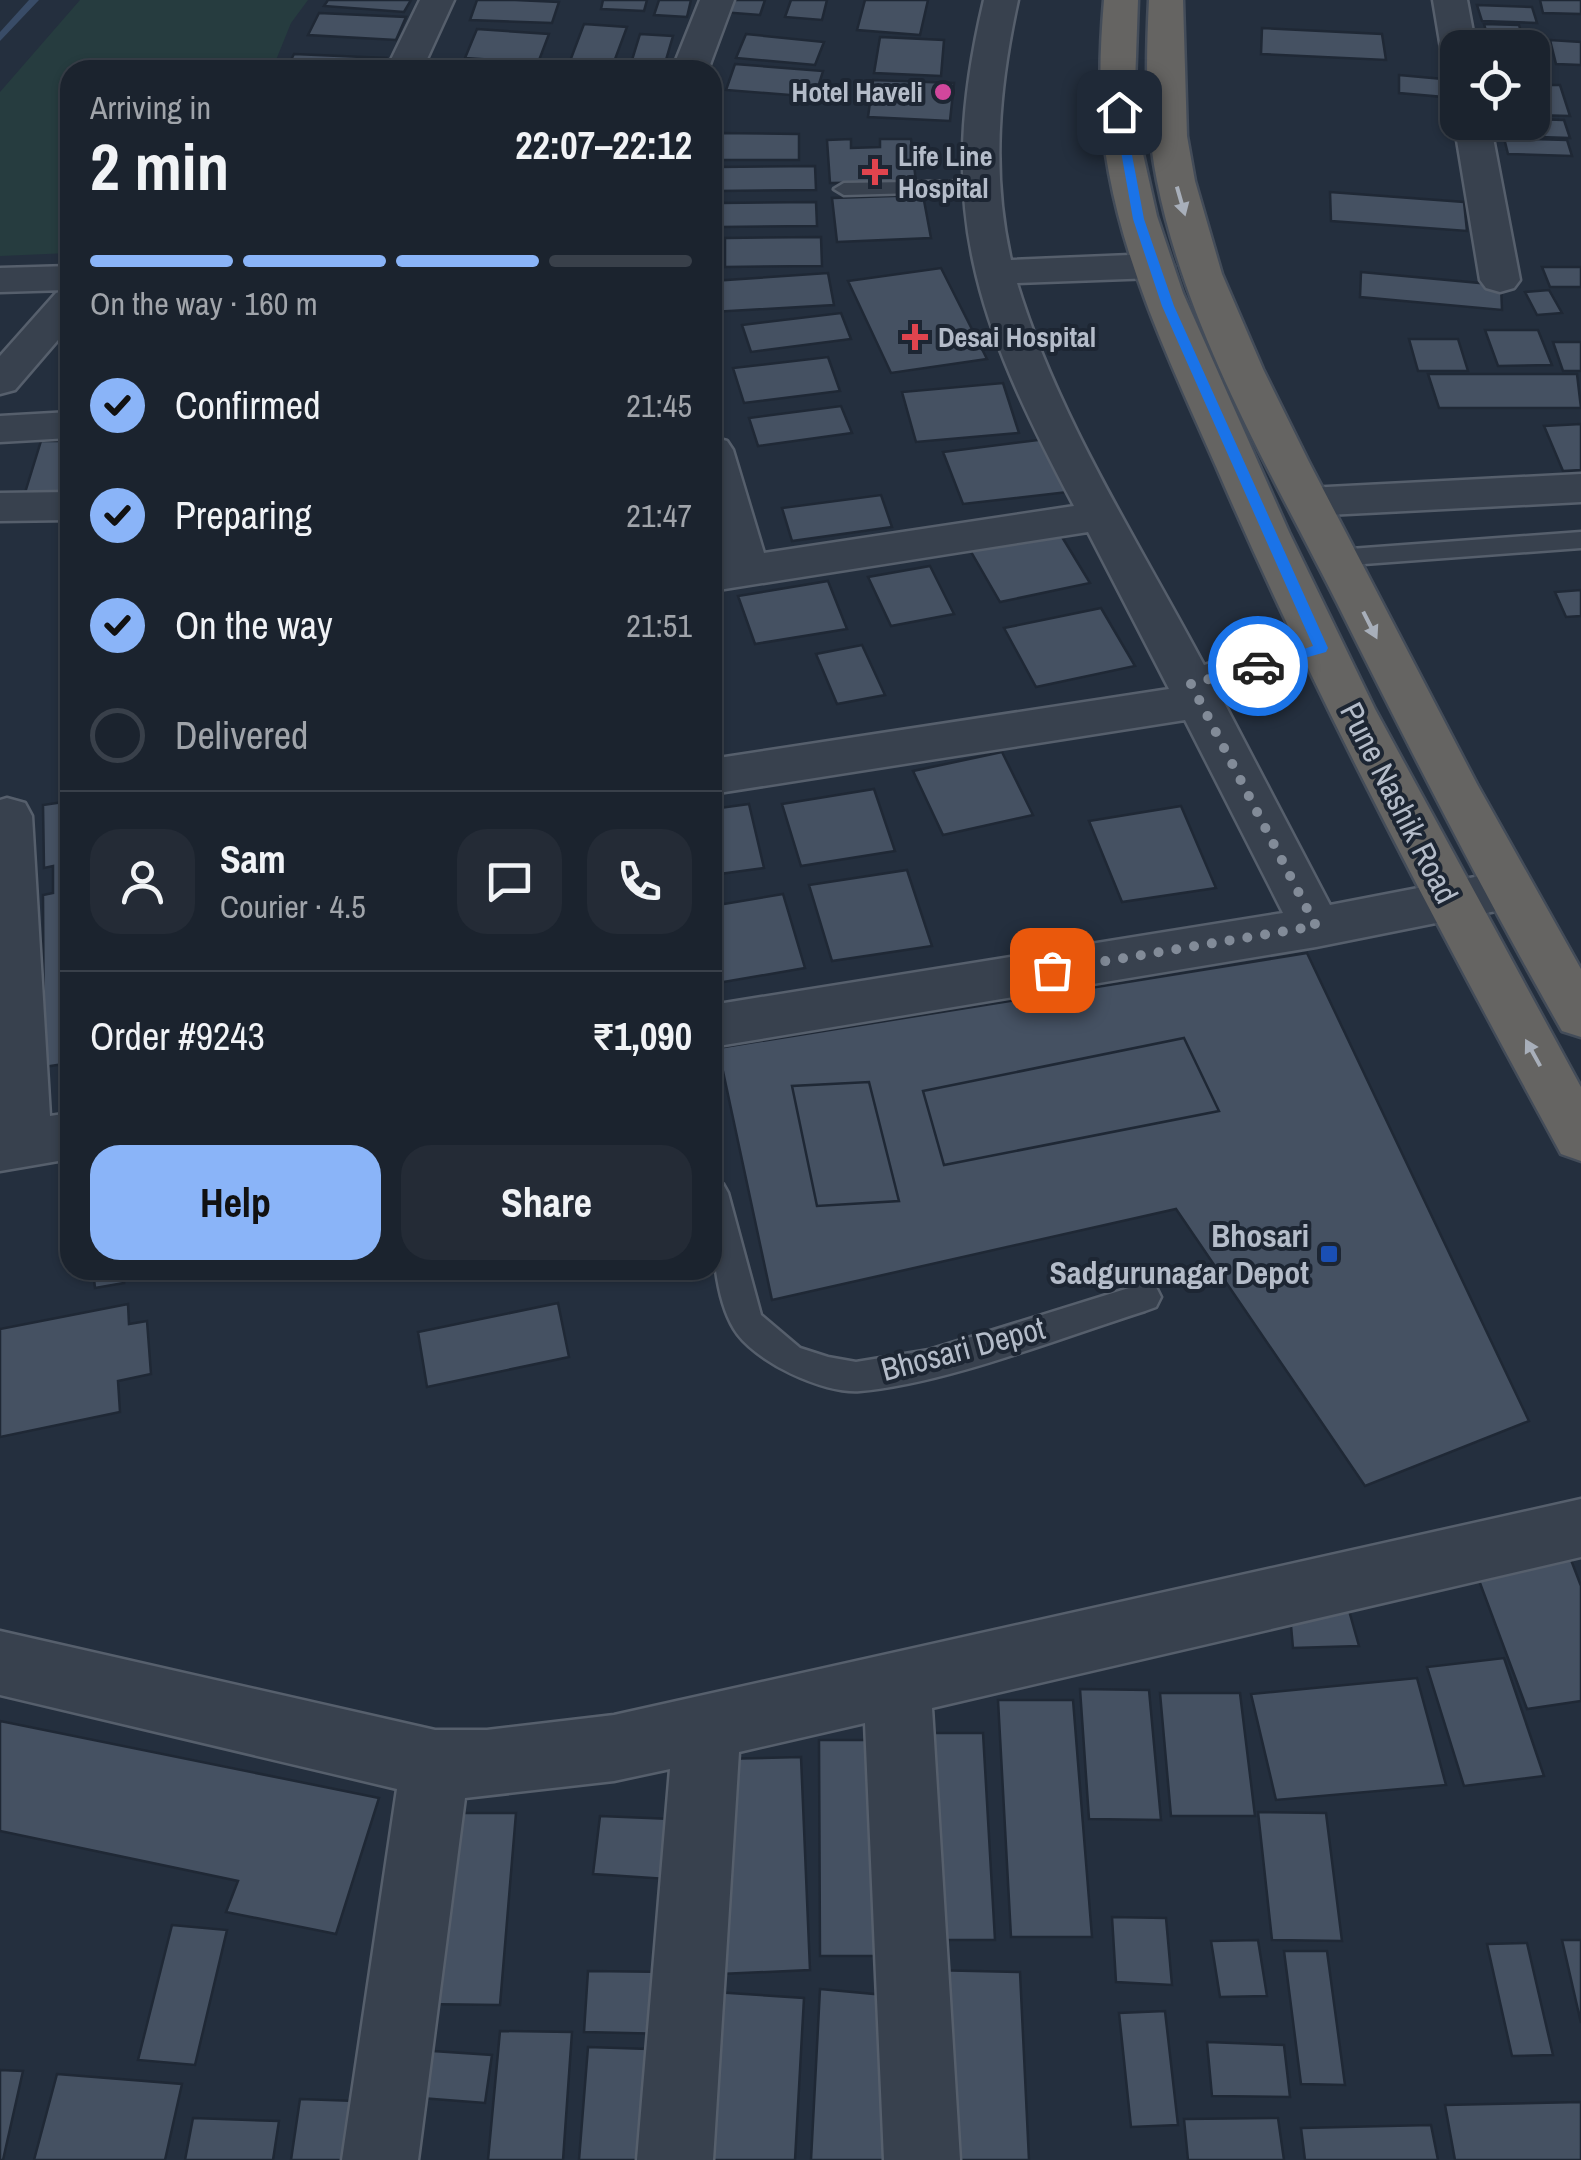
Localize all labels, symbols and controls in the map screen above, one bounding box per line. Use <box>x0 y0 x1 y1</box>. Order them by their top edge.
map controls <box>1440 30 1550 140</box>
button: locate <box>1440 30 1550 140</box>
pin <box>1077 70 1162 155</box>
place label: Hotel Haveli <box>792 73 923 111</box>
marker: Hotel Haveli <box>932 81 954 103</box>
icon: home <box>1092 85 1147 140</box>
text: Arriving in <box>90 86 211 129</box>
text: 22:07–22:12 <box>515 120 692 171</box>
text: 2 min <box>90 123 229 210</box>
place label: Life Line Hospital <box>898 137 992 207</box>
marker: Life Line Hospital <box>862 159 888 185</box>
one-way arrow <box>1174 186 1190 217</box>
text: On the way · 160 m <box>90 282 318 325</box>
place label: Desai Hospital <box>938 318 1096 356</box>
marker: Desai Hospital <box>902 324 928 350</box>
icon: check <box>90 378 145 433</box>
text: Confirmed <box>175 380 320 431</box>
text: 21:45 <box>626 384 692 427</box>
icon: check <box>90 488 145 543</box>
text: Preparing <box>175 490 312 541</box>
text: 21:47 <box>626 494 692 537</box>
icon: check <box>90 598 145 653</box>
text: On the way <box>175 600 333 651</box>
text: 21:51 <box>626 604 692 647</box>
one-way arrow <box>1361 611 1378 640</box>
courier <box>1208 616 1308 716</box>
icon: car <box>1231 639 1286 694</box>
street label: Pune Nashik Road <box>1330 695 1469 911</box>
text: Delivered <box>175 710 308 761</box>
button: person <box>90 829 195 934</box>
button: chat <box>457 829 562 934</box>
button: phone <box>587 829 692 934</box>
text: Sam <box>220 834 286 885</box>
text: Courier · 4.5 <box>220 885 366 928</box>
pin <box>1010 928 1095 1013</box>
icon: bag <box>1025 943 1080 998</box>
text: Order #9243 <box>90 1011 265 1062</box>
text: ₹1,090 <box>592 1011 692 1062</box>
one-way arrow <box>1525 1039 1542 1068</box>
button: Help <box>90 1145 381 1260</box>
button: Share <box>401 1145 692 1260</box>
place label: Bhosari Sadgurunagar Depot <box>1049 1214 1309 1294</box>
marker: Bhosari Sadgurunagar Depot <box>1318 1243 1340 1265</box>
street label: Bhosari Depot <box>876 1306 1049 1391</box>

